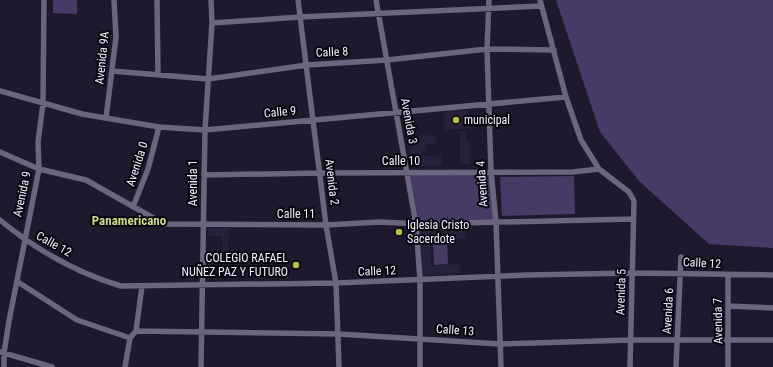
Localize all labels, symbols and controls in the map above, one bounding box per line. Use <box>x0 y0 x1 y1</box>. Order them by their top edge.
street label: Avenida 9A <box>92 31 112 85</box>
street label: Calle 8 <box>315 44 349 60</box>
street label: Avenida 3 <box>398 97 420 145</box>
street label: Calle 9 <box>263 104 297 120</box>
place label: municipal <box>464 113 510 127</box>
marker: municipal <box>451 115 461 125</box>
street label: Avenida 0 <box>123 140 151 188</box>
street label: Calle 10 <box>382 154 420 168</box>
street label: Avenida 2 <box>322 158 342 206</box>
street label: Avenida 1 <box>186 160 200 206</box>
street label: Avenida 4 <box>473 160 491 208</box>
street label: Avenida 9 <box>10 170 34 218</box>
street label: Calle 11 <box>277 207 315 221</box>
district label: Panamericano <box>92 213 167 228</box>
place label: Iglesia Cristo Sacerdote <box>407 218 469 246</box>
marker: Iglesia Cristo Sacerdote <box>394 227 404 237</box>
street label: Calle 12 <box>34 229 74 259</box>
place label: COLEGIO RAFAEL NUÑEZ PAZ Y FUTURO <box>181 251 288 279</box>
street label: Calle 12 <box>683 255 722 271</box>
marker: COLEGIO RAFAEL NUÑEZ PAZ Y FUTURO <box>291 260 301 270</box>
street label: Calle 12 <box>358 263 396 279</box>
street label: Avenida 5 <box>613 269 629 315</box>
street label: Avenida 6 <box>660 287 676 334</box>
street label: Avenida 7 <box>711 298 725 344</box>
street label: Calle 13 <box>435 322 475 338</box>

